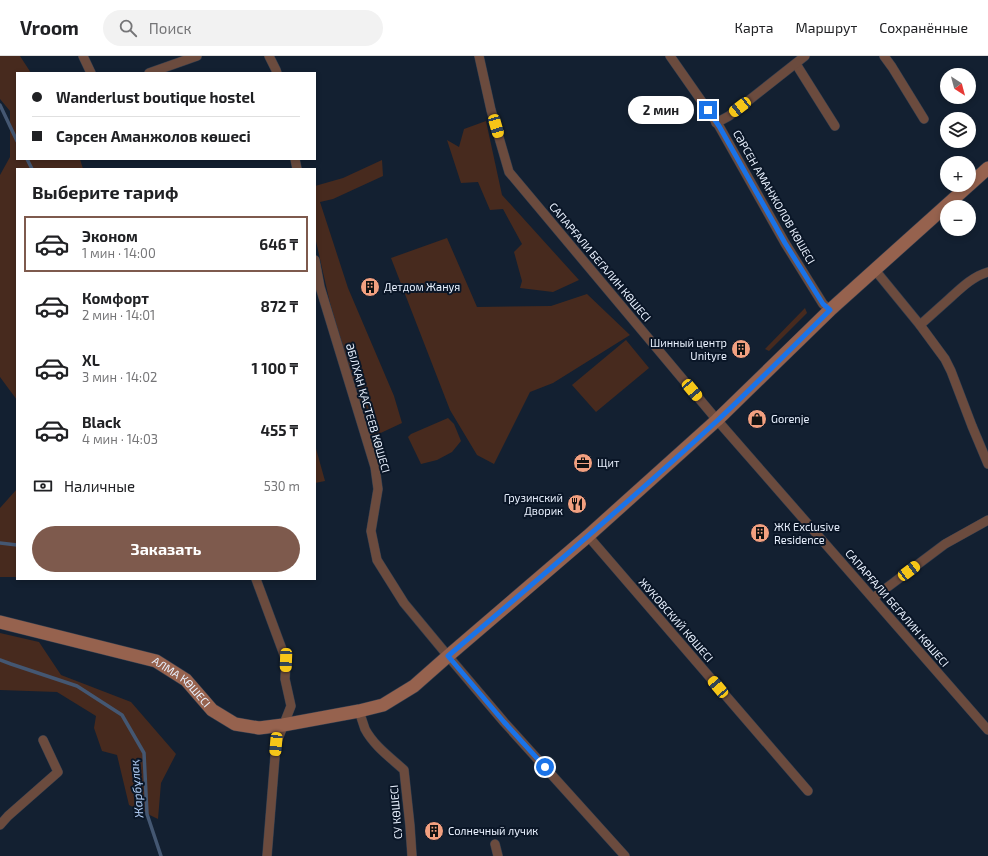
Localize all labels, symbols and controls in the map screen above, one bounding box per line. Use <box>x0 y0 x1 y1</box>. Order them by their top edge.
search box <box>103 10 383 46</box>
text: Vroom <box>20 16 79 39</box>
icon: search <box>117 17 139 39</box>
text: Поиск <box>149 19 192 37</box>
text: Карта <box>735 19 773 36</box>
text: Маршрут <box>795 19 857 36</box>
text: Сохранённые <box>879 19 968 36</box>
north arrow <box>940 68 976 104</box>
map controls <box>940 68 976 236</box>
text: Wanderlust boutique hostel <box>56 88 255 106</box>
car <box>727 95 753 119</box>
callout: 2 мин <box>628 96 694 124</box>
route end <box>699 101 717 119</box>
text: 2 мин <box>643 102 679 118</box>
button: layers <box>940 112 976 148</box>
car <box>487 113 505 139</box>
text: Сәрсен Аманжолов көшесі <box>56 127 251 145</box>
street label: СӘРСЕН АМАНЖОЛОВ КӨШЕСІ <box>731 127 818 266</box>
button: + <box>940 156 976 192</box>
text: Выберите тариф <box>32 181 178 203</box>
street label: САПАРҒАЛИ БЕГАЛИН КӨШЕСІ <box>547 200 654 324</box>
button: − <box>940 200 976 236</box>
icon: car <box>34 226 70 262</box>
text: Эконом <box>82 227 138 245</box>
text: 646 ₸ <box>259 235 298 253</box>
text: 1 мин · 14:00 <box>82 245 156 261</box>
building icon: Детдом Жануя <box>359 276 381 298</box>
place label: Детдом Жануя <box>384 280 460 294</box>
icon: car <box>34 288 70 324</box>
text: Комфорт <box>82 289 149 307</box>
text: 872 ₸ <box>261 297 298 315</box>
text: 2 мин · 14:01 <box>82 307 155 323</box>
place label: Шинный центр Unityre <box>650 336 727 362</box>
building icon: Шинный центр Unityre <box>730 338 752 360</box>
street label: ӘБІЛХАН ҚАСТЕЕВ КӨШЕСІ <box>344 342 393 474</box>
icon: car <box>34 350 70 386</box>
text: XL <box>82 351 100 369</box>
text: 1 100 ₸ <box>251 359 298 377</box>
text: 3 мин · 14:02 <box>82 369 157 385</box>
car <box>680 377 704 403</box>
shop icon: Gorenje <box>746 408 768 430</box>
icon: car <box>34 412 70 448</box>
place label: Gorenje <box>771 412 809 426</box>
text: Black <box>82 413 121 431</box>
text: 455 ₸ <box>260 421 298 439</box>
text: 4 мин · 14:03 <box>82 431 158 447</box>
office icon: Щит <box>572 452 594 474</box>
place label: Щит <box>597 456 620 469</box>
icon: cash <box>32 475 54 497</box>
text: Наличные <box>64 477 135 495</box>
text: 530 m <box>264 478 300 494</box>
place label: Грузинский Дворик <box>504 491 563 517</box>
restaurant icon: Грузинский Дворик <box>566 493 588 515</box>
place label: ЖК Exclusive Residence <box>774 520 840 546</box>
building icon: ЖК Exclusive Residence <box>749 522 771 544</box>
button: Заказать <box>32 526 300 572</box>
street label: САПАРҒАЛИ БЕГАЛИН КӨШЕСІ <box>843 546 952 669</box>
car <box>896 559 922 583</box>
street label: ЖУКОВСКИЙ КӨШЕСІ <box>636 575 716 664</box>
car <box>280 648 292 672</box>
street label: АЛМА КӨШЕСІ <box>150 654 213 709</box>
car <box>706 674 730 700</box>
car <box>269 732 283 756</box>
route start <box>536 758 554 776</box>
water label: Жарбұлақ <box>126 759 146 820</box>
street label: СУ КӨШЕСІ <box>387 785 404 840</box>
building icon: Солнечный лучик <box>423 820 445 842</box>
place label: Солнечный лучик <box>448 824 538 838</box>

